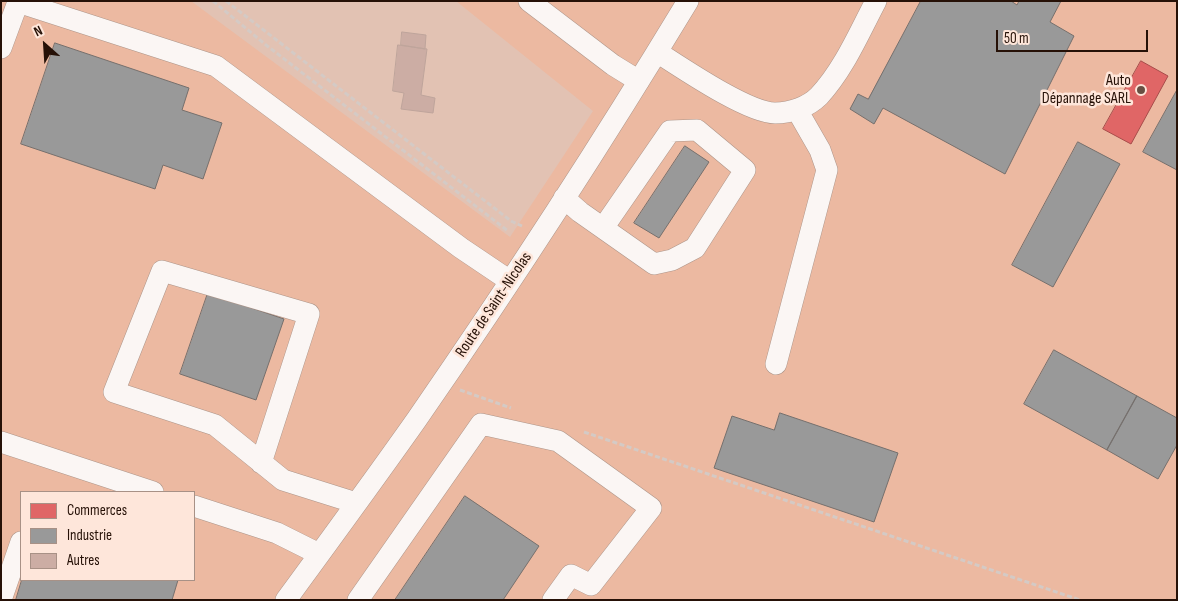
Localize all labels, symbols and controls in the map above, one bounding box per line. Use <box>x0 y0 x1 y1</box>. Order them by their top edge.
north arrow <box>20 20 70 70</box>
scale bar <box>998 20 1150 52</box>
text: N <box>31 22 45 40</box>
text: 50 m <box>1004 29 1029 48</box>
place label: Auto Dépannage SARL <box>1042 71 1131 109</box>
marker: Auto Dépannage SARL <box>1135 84 1147 96</box>
street label: Route de Saint-Nicolas <box>452 249 536 361</box>
legend <box>20 491 195 581</box>
text: Commerces <box>67 501 127 520</box>
text: Industrie <box>67 526 112 545</box>
text: Autres <box>67 551 100 570</box>

